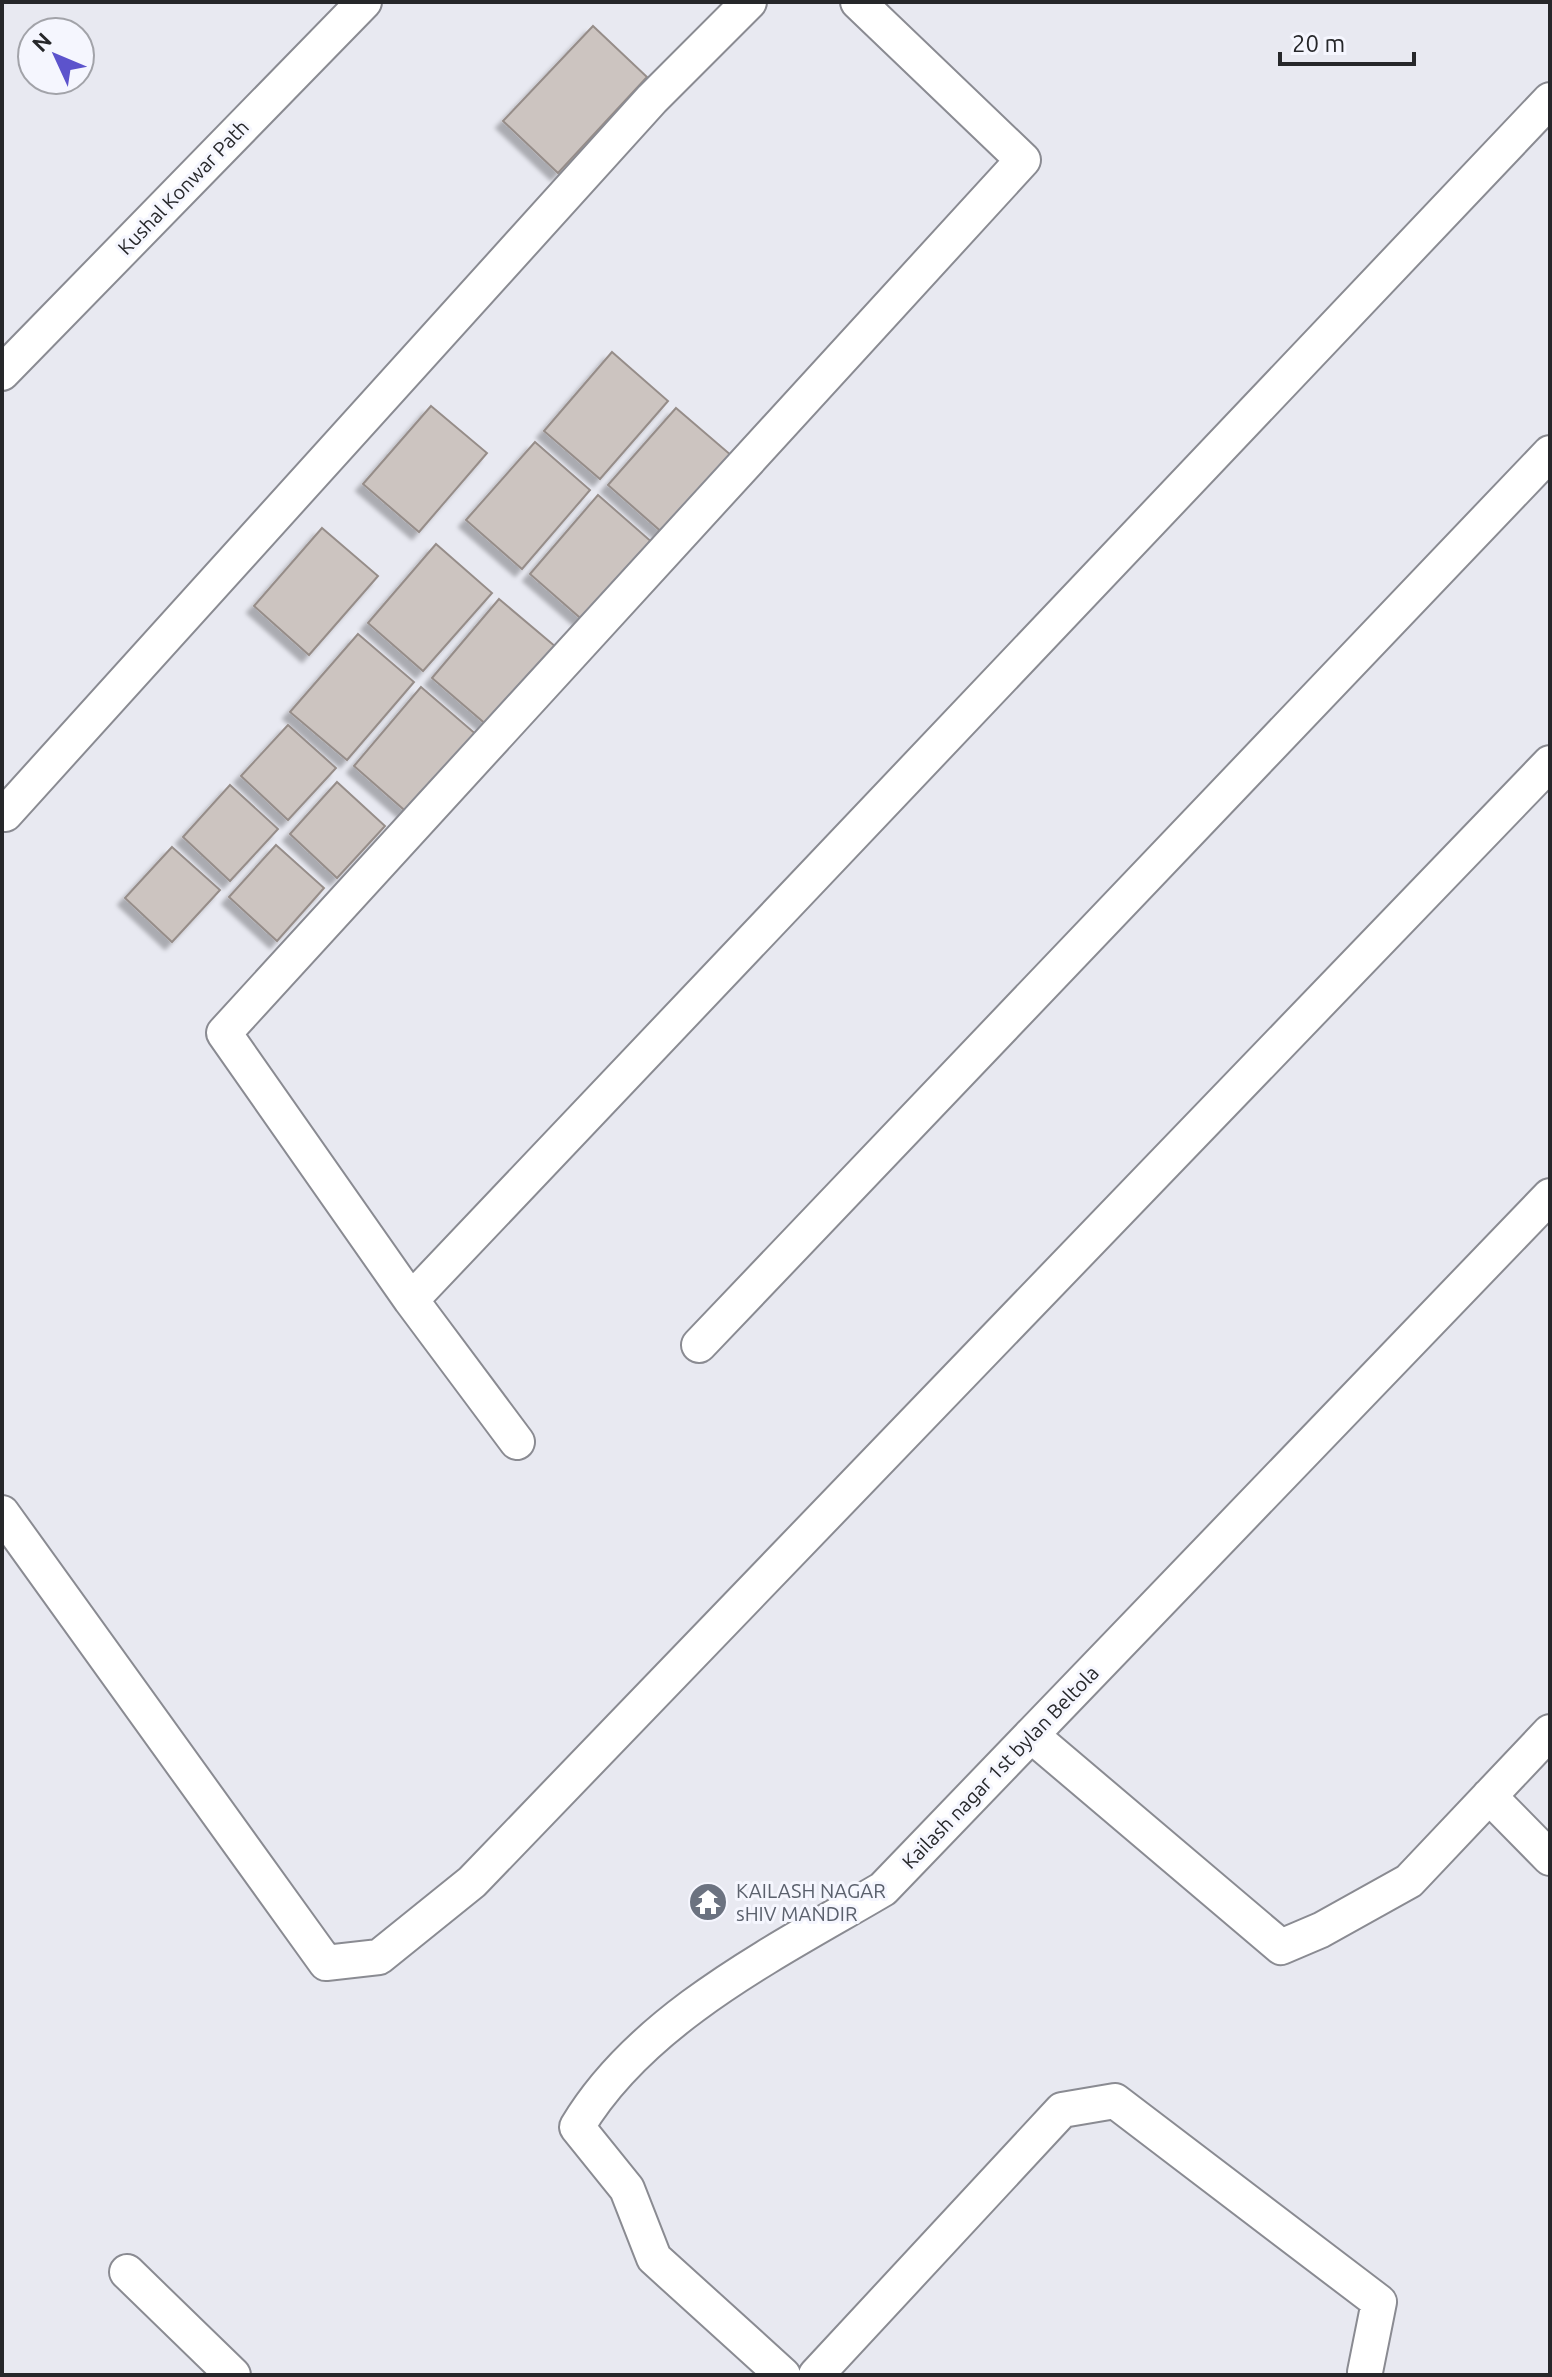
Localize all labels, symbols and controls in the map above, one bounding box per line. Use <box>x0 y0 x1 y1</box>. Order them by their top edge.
north arrow <box>16 16 96 96</box>
scale bar <box>1280 16 1414 66</box>
text: N <box>27 27 56 56</box>
text: 20 m <box>1292 30 1345 57</box>
street label: Kushal Konwar Path <box>113 115 253 259</box>
street label: Kailash nagar 1st bylan Beltola <box>897 1661 1103 1873</box>
place label: KAILASH NAGAR sHIV MANDIR <box>736 1879 886 1925</box>
temple icon: KAILASH NAGAR sHIV MANDIR <box>687 1881 729 1923</box>

